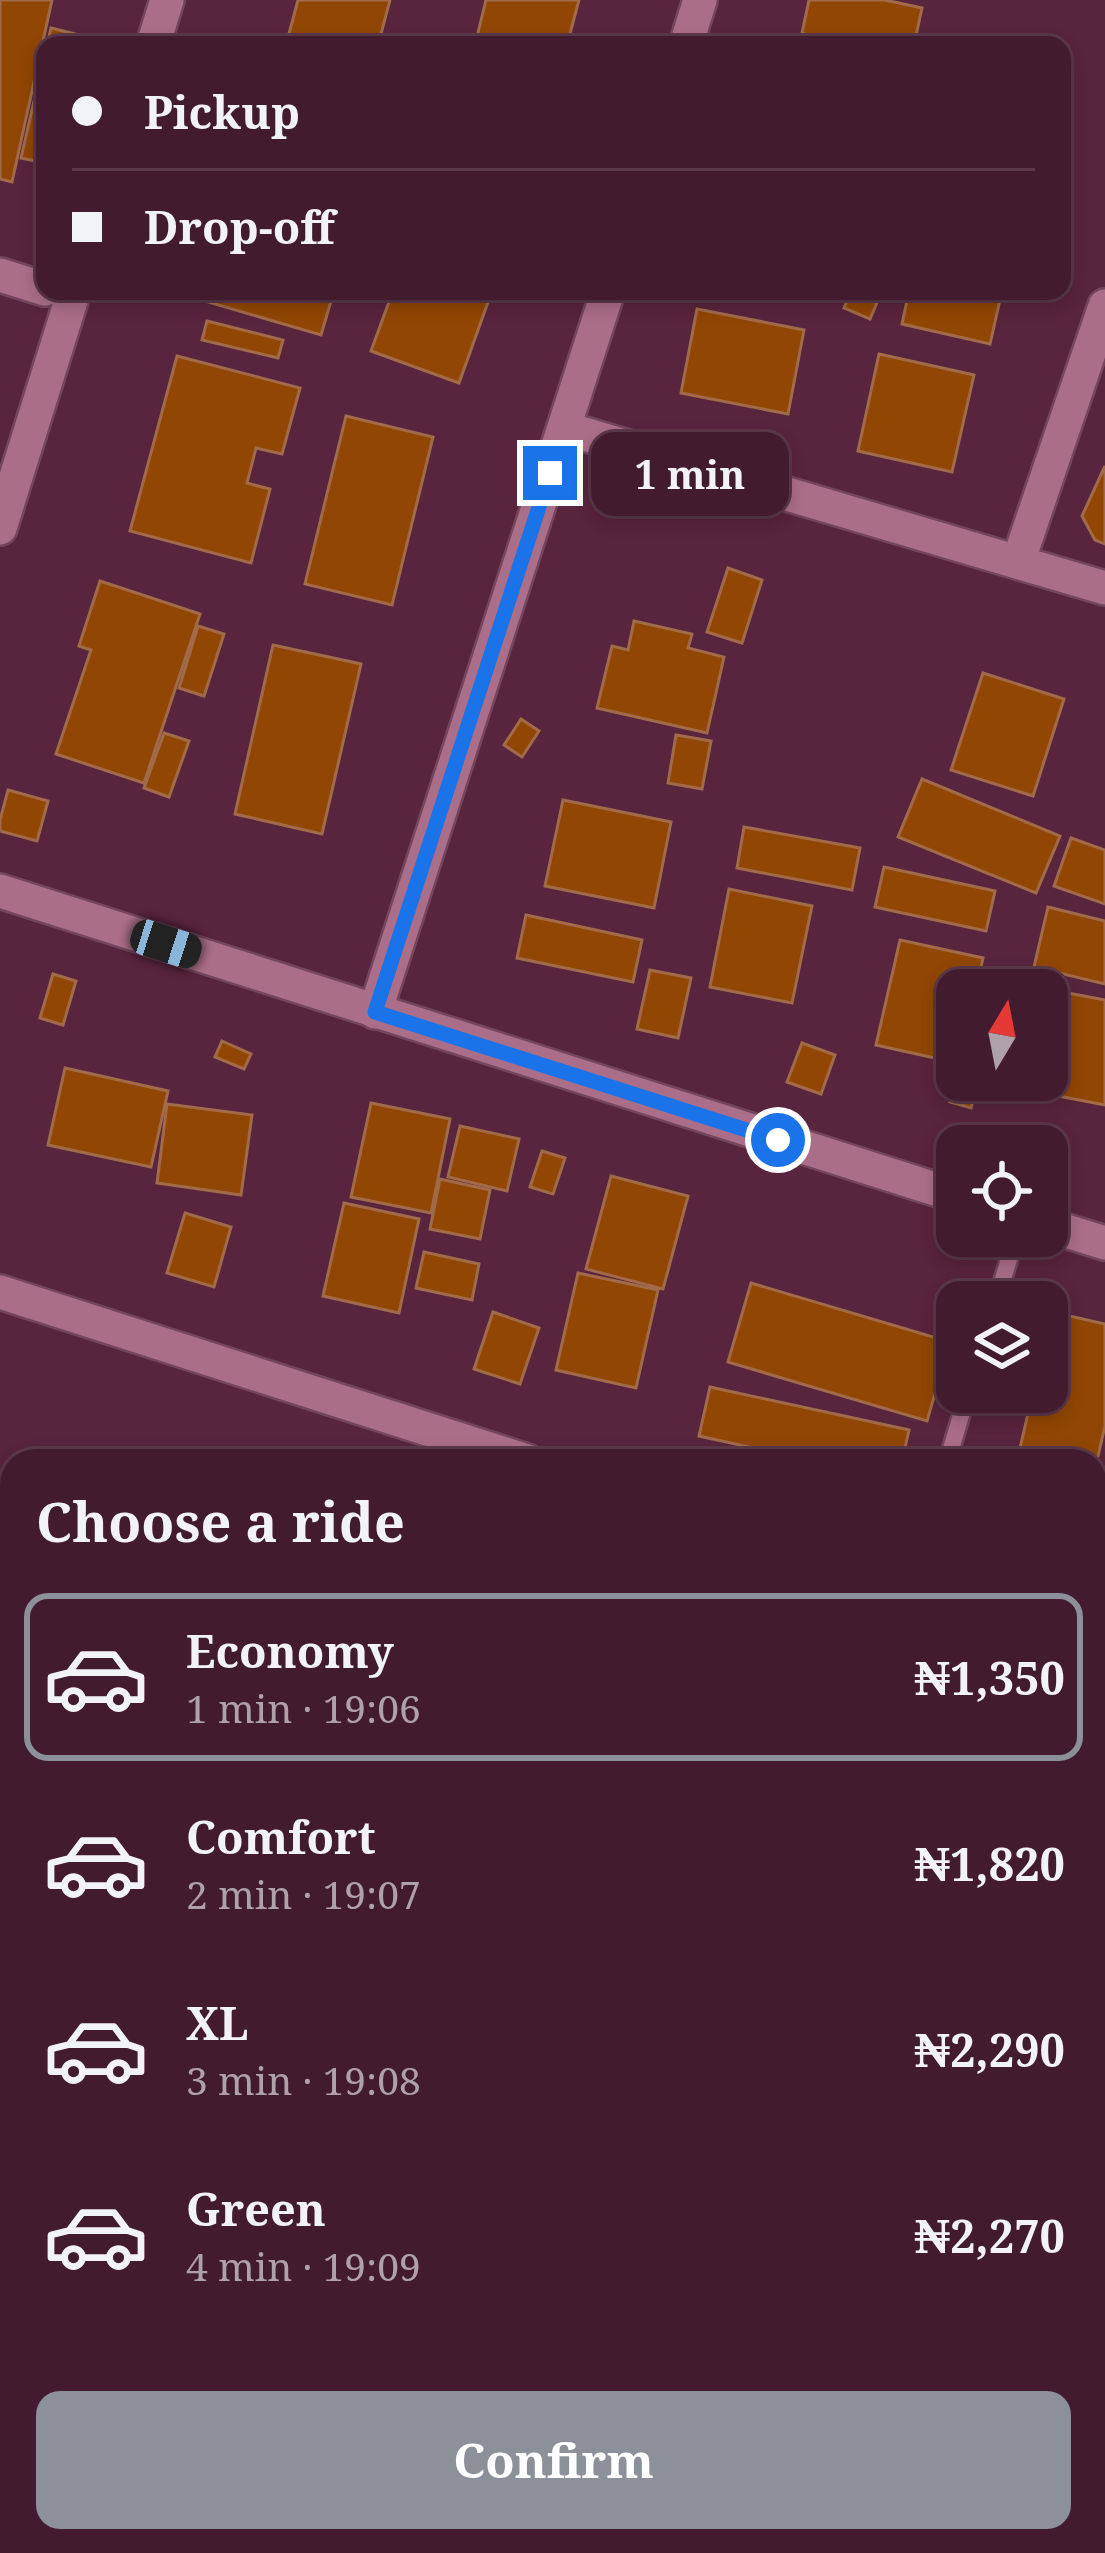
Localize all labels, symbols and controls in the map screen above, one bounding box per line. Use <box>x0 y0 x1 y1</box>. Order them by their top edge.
text: Pickup <box>144 81 300 142</box>
text: Drop-off <box>144 196 335 257</box>
callout: 1 min <box>592 431 790 515</box>
route end <box>523 446 577 500</box>
text: 1 min <box>635 447 745 500</box>
car <box>126 916 206 972</box>
north arrow <box>936 969 1068 1101</box>
map controls <box>936 969 1068 1413</box>
route start <box>751 1113 805 1167</box>
button: locate <box>936 1125 1068 1257</box>
button: layers <box>936 1281 1068 1413</box>
text: Choose a ride <box>36 1484 405 1558</box>
text: Economy <box>186 1620 394 1681</box>
icon: car <box>42 1623 150 1731</box>
text: ₦1,350 <box>915 1647 1065 1708</box>
text: 1 min · 19:06 <box>186 1681 421 1734</box>
text: Comfort <box>186 1806 376 1867</box>
icon: car <box>42 1809 150 1917</box>
text: ₦1,820 <box>915 1833 1065 1894</box>
text: 2 min · 19:07 <box>186 1867 421 1920</box>
text: XL <box>186 1992 248 2053</box>
icon: car <box>42 1995 150 2103</box>
text: ₦2,290 <box>915 2019 1065 2080</box>
text: 3 min · 19:08 <box>186 2053 421 2106</box>
text: Green <box>186 2178 326 2239</box>
icon: car <box>42 2181 150 2289</box>
text: ₦2,270 <box>915 2205 1065 2266</box>
text: 4 min · 19:09 <box>186 2239 421 2292</box>
button: Confirm <box>36 2391 1071 2529</box>

